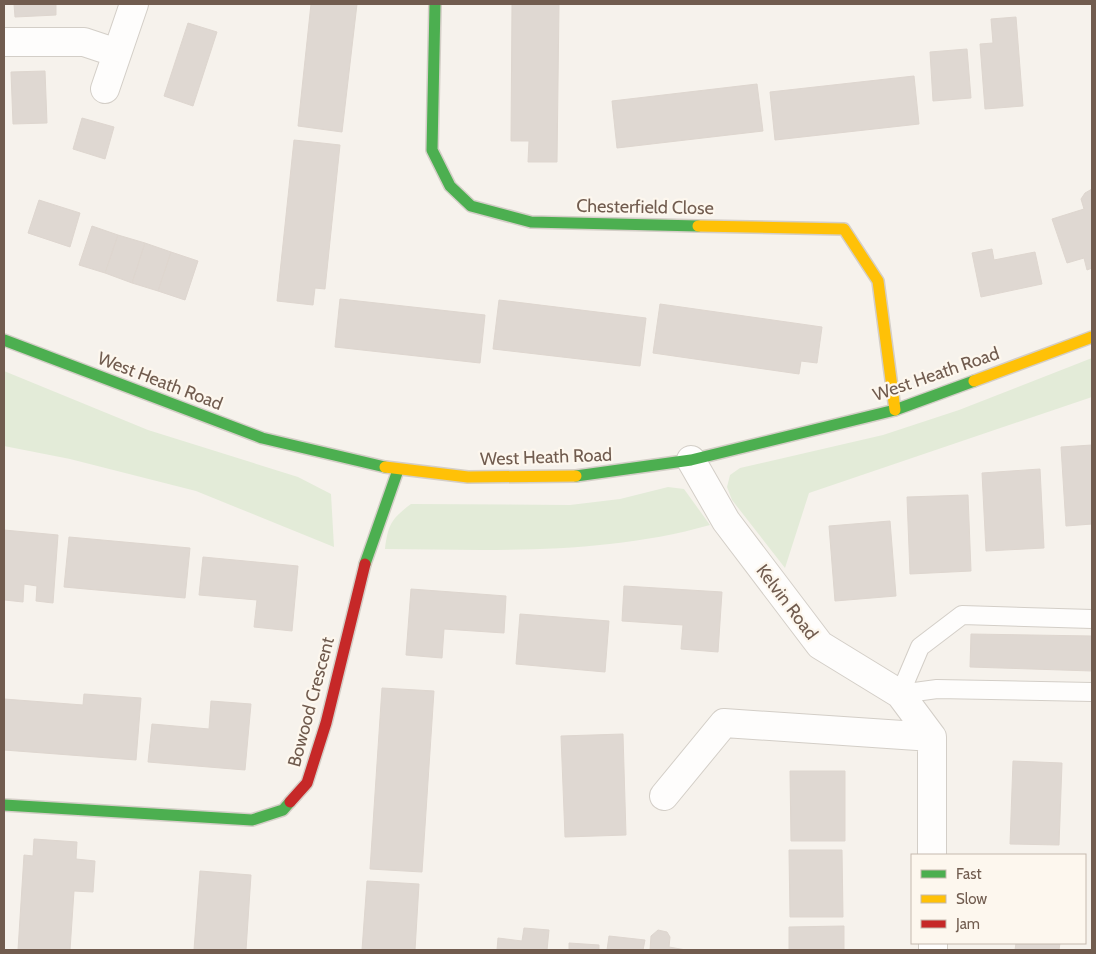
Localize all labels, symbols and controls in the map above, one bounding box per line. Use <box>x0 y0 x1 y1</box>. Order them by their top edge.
street label: Chesterfield Close <box>576 195 714 219</box>
street label: West Heath Road <box>870 342 1002 406</box>
street label: West Heath Road <box>94 347 226 415</box>
street label: West Heath Road <box>480 444 612 470</box>
street label: Kelvin Road <box>752 560 822 644</box>
street label: Bowood Crescent <box>283 635 339 769</box>
legend <box>911 854 1086 944</box>
text: Fast <box>956 865 981 883</box>
text: Slow <box>956 890 987 908</box>
text: Jam <box>955 915 980 933</box>

